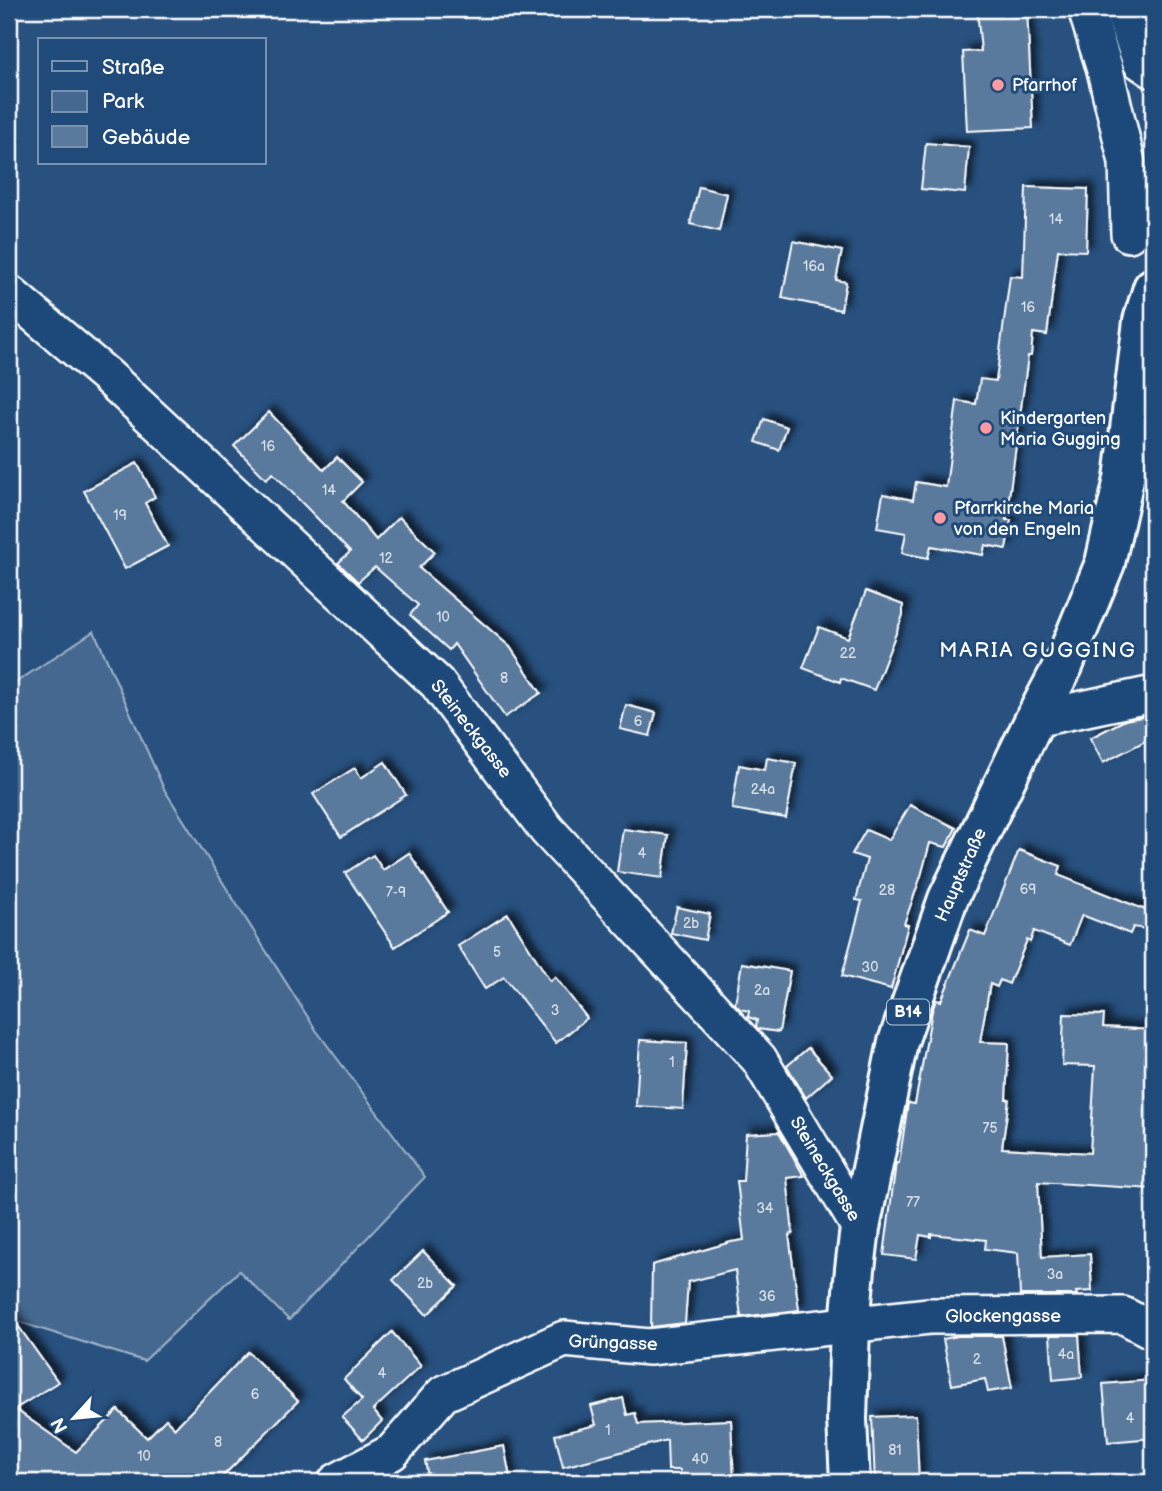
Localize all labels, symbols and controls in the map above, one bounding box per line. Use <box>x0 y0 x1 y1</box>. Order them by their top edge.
legend <box>38 38 266 164</box>
text: Straße <box>102 55 164 80</box>
place label: Pfarrhof <box>1012 75 1077 96</box>
marker: Pfarrhof <box>990 77 1006 93</box>
text: Park <box>102 89 145 114</box>
text: Gebäude <box>102 125 190 150</box>
house number: 14 <box>1049 211 1063 228</box>
house number: 16a <box>803 258 825 275</box>
house number: 16 <box>1021 299 1035 316</box>
place label: Kindergarten Maria Gugging <box>1000 408 1121 450</box>
marker: Kindergarten Maria Gugging <box>978 420 994 436</box>
house number: 16 <box>261 438 275 455</box>
house number: 14 <box>322 482 336 499</box>
place label: Pfarrkirche Maria von den Engeln <box>953 498 1094 540</box>
house number: 19 <box>113 507 127 524</box>
marker: Pfarrkirche Maria von den Engeln <box>932 510 948 526</box>
house number: 12 <box>379 550 394 567</box>
house number: 10 <box>436 609 450 626</box>
district label: MARIA GUGGING <box>939 638 1137 663</box>
house number: 22 <box>840 645 857 662</box>
house number: 8 <box>500 670 508 687</box>
street label: Steineckgasse <box>426 676 516 783</box>
house number: 6 <box>634 713 643 730</box>
house number: 24a <box>751 781 775 798</box>
street label: Hauptstraße <box>931 825 991 925</box>
house number: 4 <box>638 845 647 862</box>
house number: 69 <box>1020 881 1036 898</box>
house number: 28 <box>879 882 895 899</box>
house number: 7-9 <box>386 884 406 901</box>
house number: 2b <box>683 915 699 932</box>
house number: 5 <box>493 944 501 961</box>
house number: 30 <box>862 959 878 976</box>
house number: 2a <box>754 982 770 999</box>
road number: B14 <box>887 1000 929 1024</box>
house number: 3 <box>551 1002 559 1019</box>
house number: 1 <box>669 1054 675 1071</box>
street label: Steineckgasse <box>785 1113 865 1226</box>
house number: 75 <box>983 1120 997 1137</box>
house number: 77 <box>906 1194 920 1211</box>
house number: 34 <box>756 1200 774 1217</box>
house number: 3a <box>1047 1266 1063 1283</box>
house number: 2b <box>417 1275 433 1292</box>
house number: 36 <box>758 1288 776 1305</box>
street label: Glockengasse <box>945 1306 1061 1327</box>
street label: Grüngasse <box>568 1331 658 1355</box>
house number: 4a <box>1058 1346 1074 1363</box>
house number: 2 <box>973 1351 982 1368</box>
house number: 4 <box>378 1365 387 1382</box>
north arrow <box>38 1382 108 1452</box>
house number: 6 <box>251 1386 260 1403</box>
house number: 4 <box>1126 1410 1135 1427</box>
text: N <box>47 1413 74 1437</box>
house number: 1 <box>605 1422 611 1439</box>
house number: 8 <box>214 1434 222 1451</box>
house number: 81 <box>888 1442 902 1459</box>
house number: 10 <box>137 1448 151 1465</box>
house number: 40 <box>692 1451 708 1468</box>

